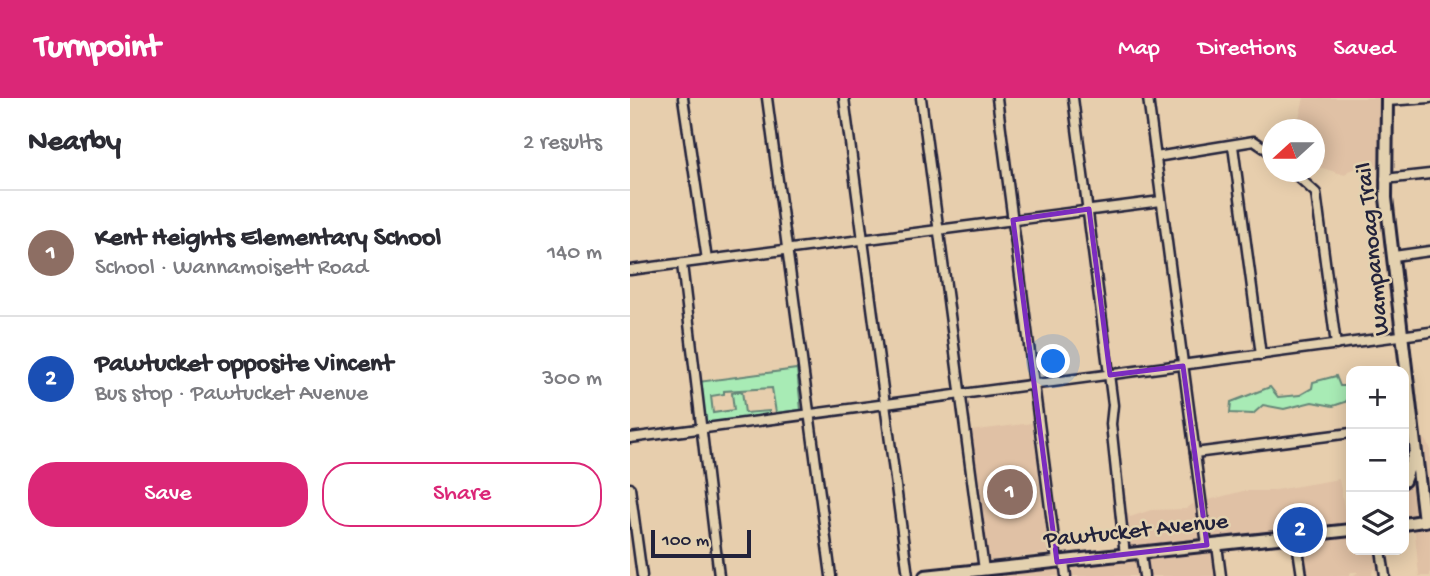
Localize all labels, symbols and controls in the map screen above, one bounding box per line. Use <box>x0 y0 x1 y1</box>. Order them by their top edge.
text: Turnpoint <box>35 30 160 68</box>
text: Map <box>1118 35 1160 64</box>
text: Directions <box>1198 35 1296 64</box>
text: Saved <box>1334 35 1395 64</box>
north arrow <box>1262 119 1325 182</box>
text: Nearby <box>28 126 121 161</box>
text: 2 results <box>523 130 602 157</box>
street label: Wampanoag Trail <box>1350 161 1398 337</box>
text: Kent Heights Elementary School <box>95 224 441 255</box>
text: 1 <box>46 240 56 267</box>
text: 140 m <box>547 240 602 267</box>
text: School · Wannamoisett Road <box>95 255 368 282</box>
your location <box>1036 344 1070 378</box>
text: Pawtucket opposite Vincent <box>95 350 393 381</box>
text: 2 <box>45 366 57 393</box>
text: 300 m <box>542 366 602 393</box>
map controls <box>1346 366 1409 555</box>
button: + <box>1346 366 1409 429</box>
text: Bus stop · Pawtucket Avenue <box>95 381 368 408</box>
button: − <box>1346 429 1409 492</box>
button: Save <box>28 462 308 527</box>
button: Share <box>322 462 602 527</box>
pin: 1 <box>987 466 1033 518</box>
button: layers <box>1346 492 1409 555</box>
pin: 2 <box>1277 504 1323 556</box>
street label: Pawtucket Avenue <box>1041 508 1230 556</box>
scale bar <box>651 527 751 559</box>
text: 100 m <box>662 530 709 553</box>

